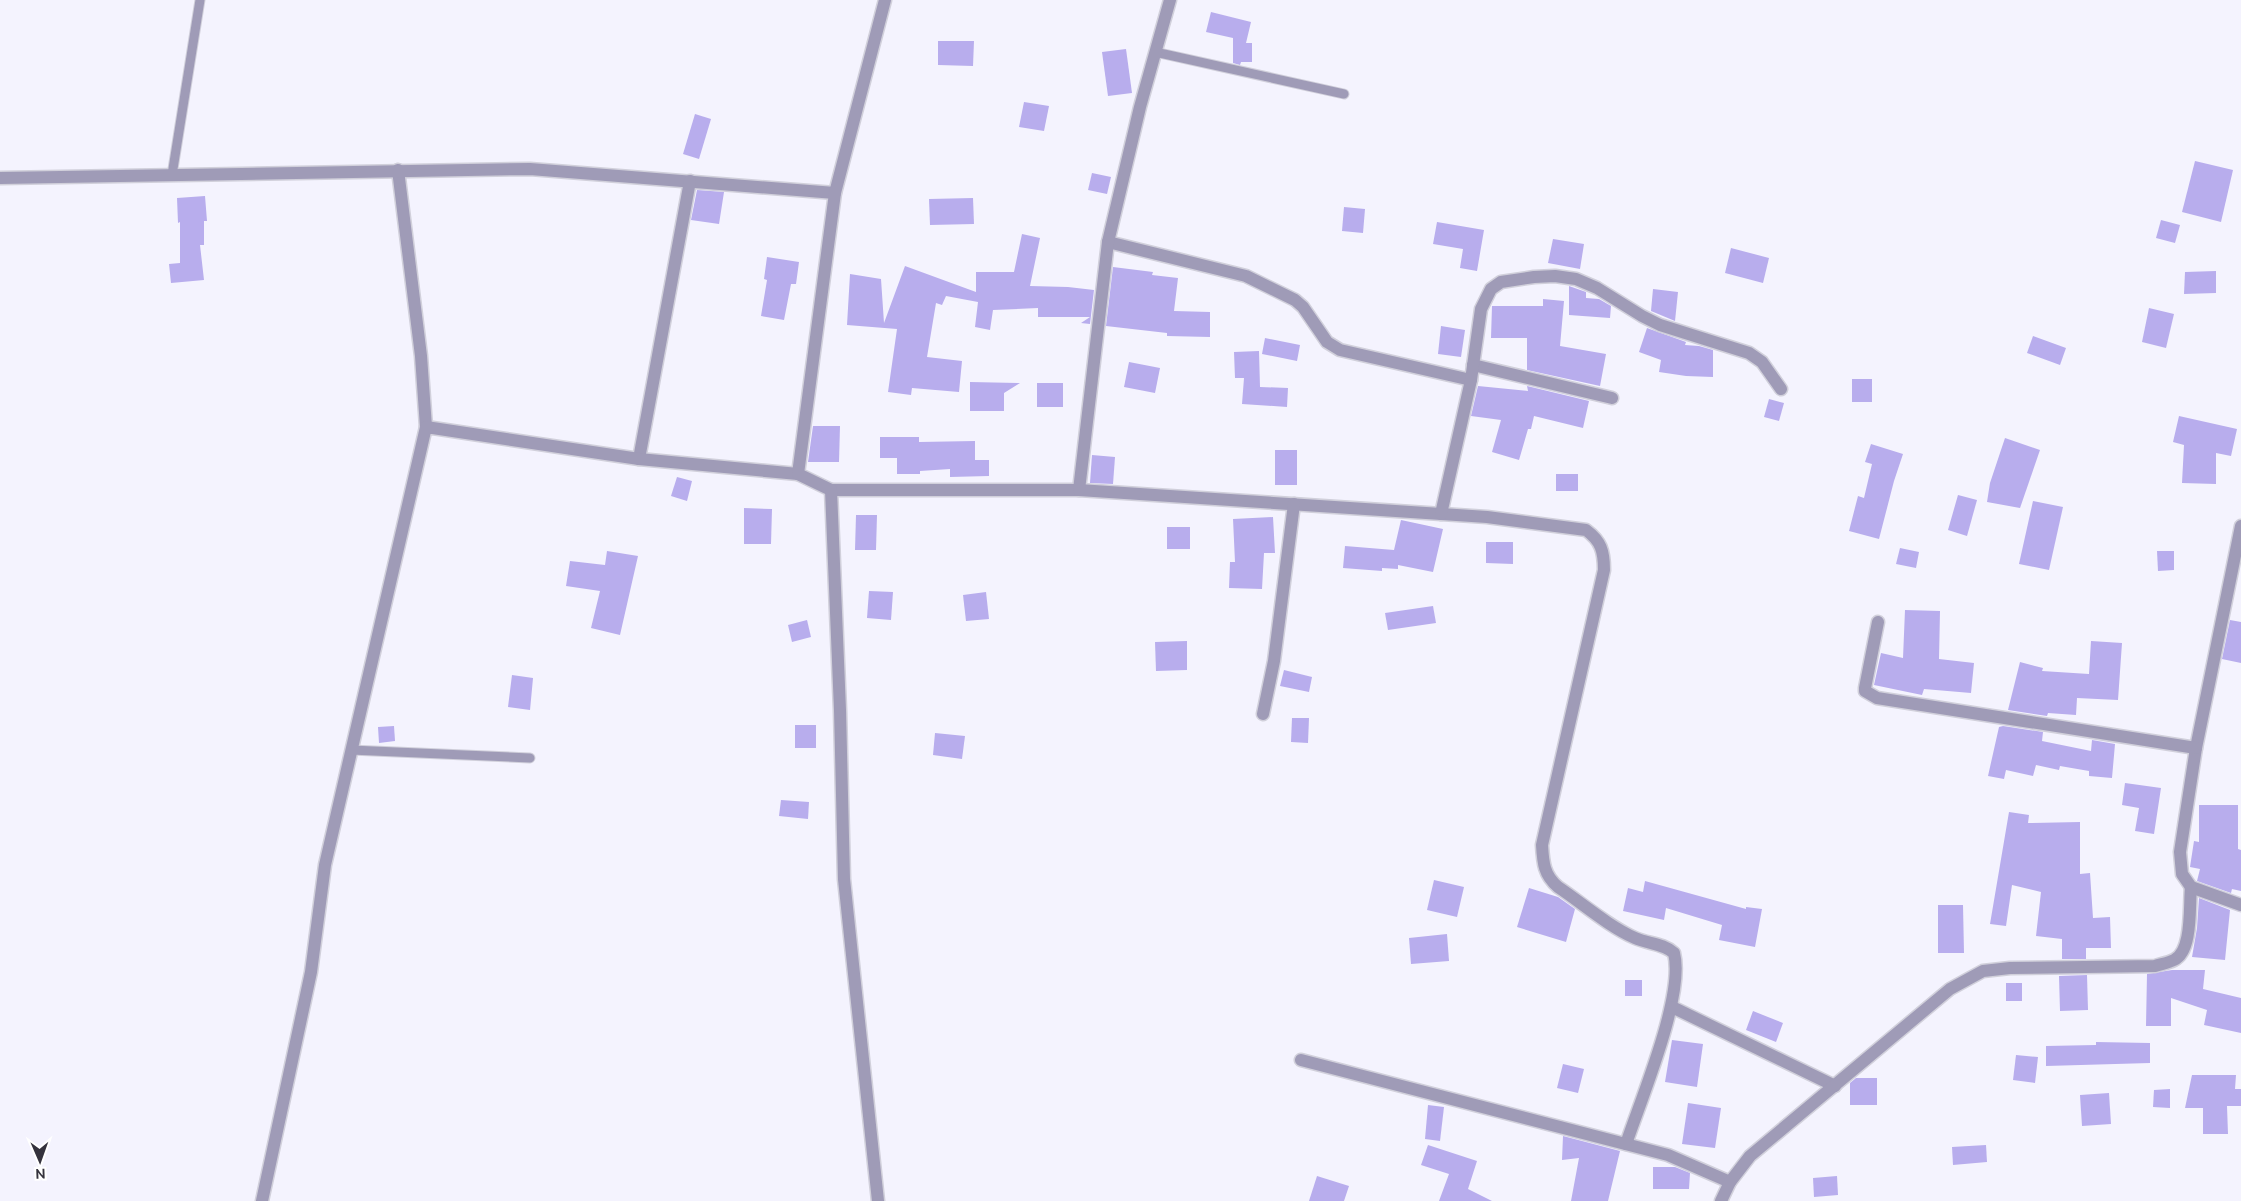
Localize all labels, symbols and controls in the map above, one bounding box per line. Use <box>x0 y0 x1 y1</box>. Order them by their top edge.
north arrow <box>15 1136 65 1186</box>
text: N <box>35 1166 46 1182</box>

